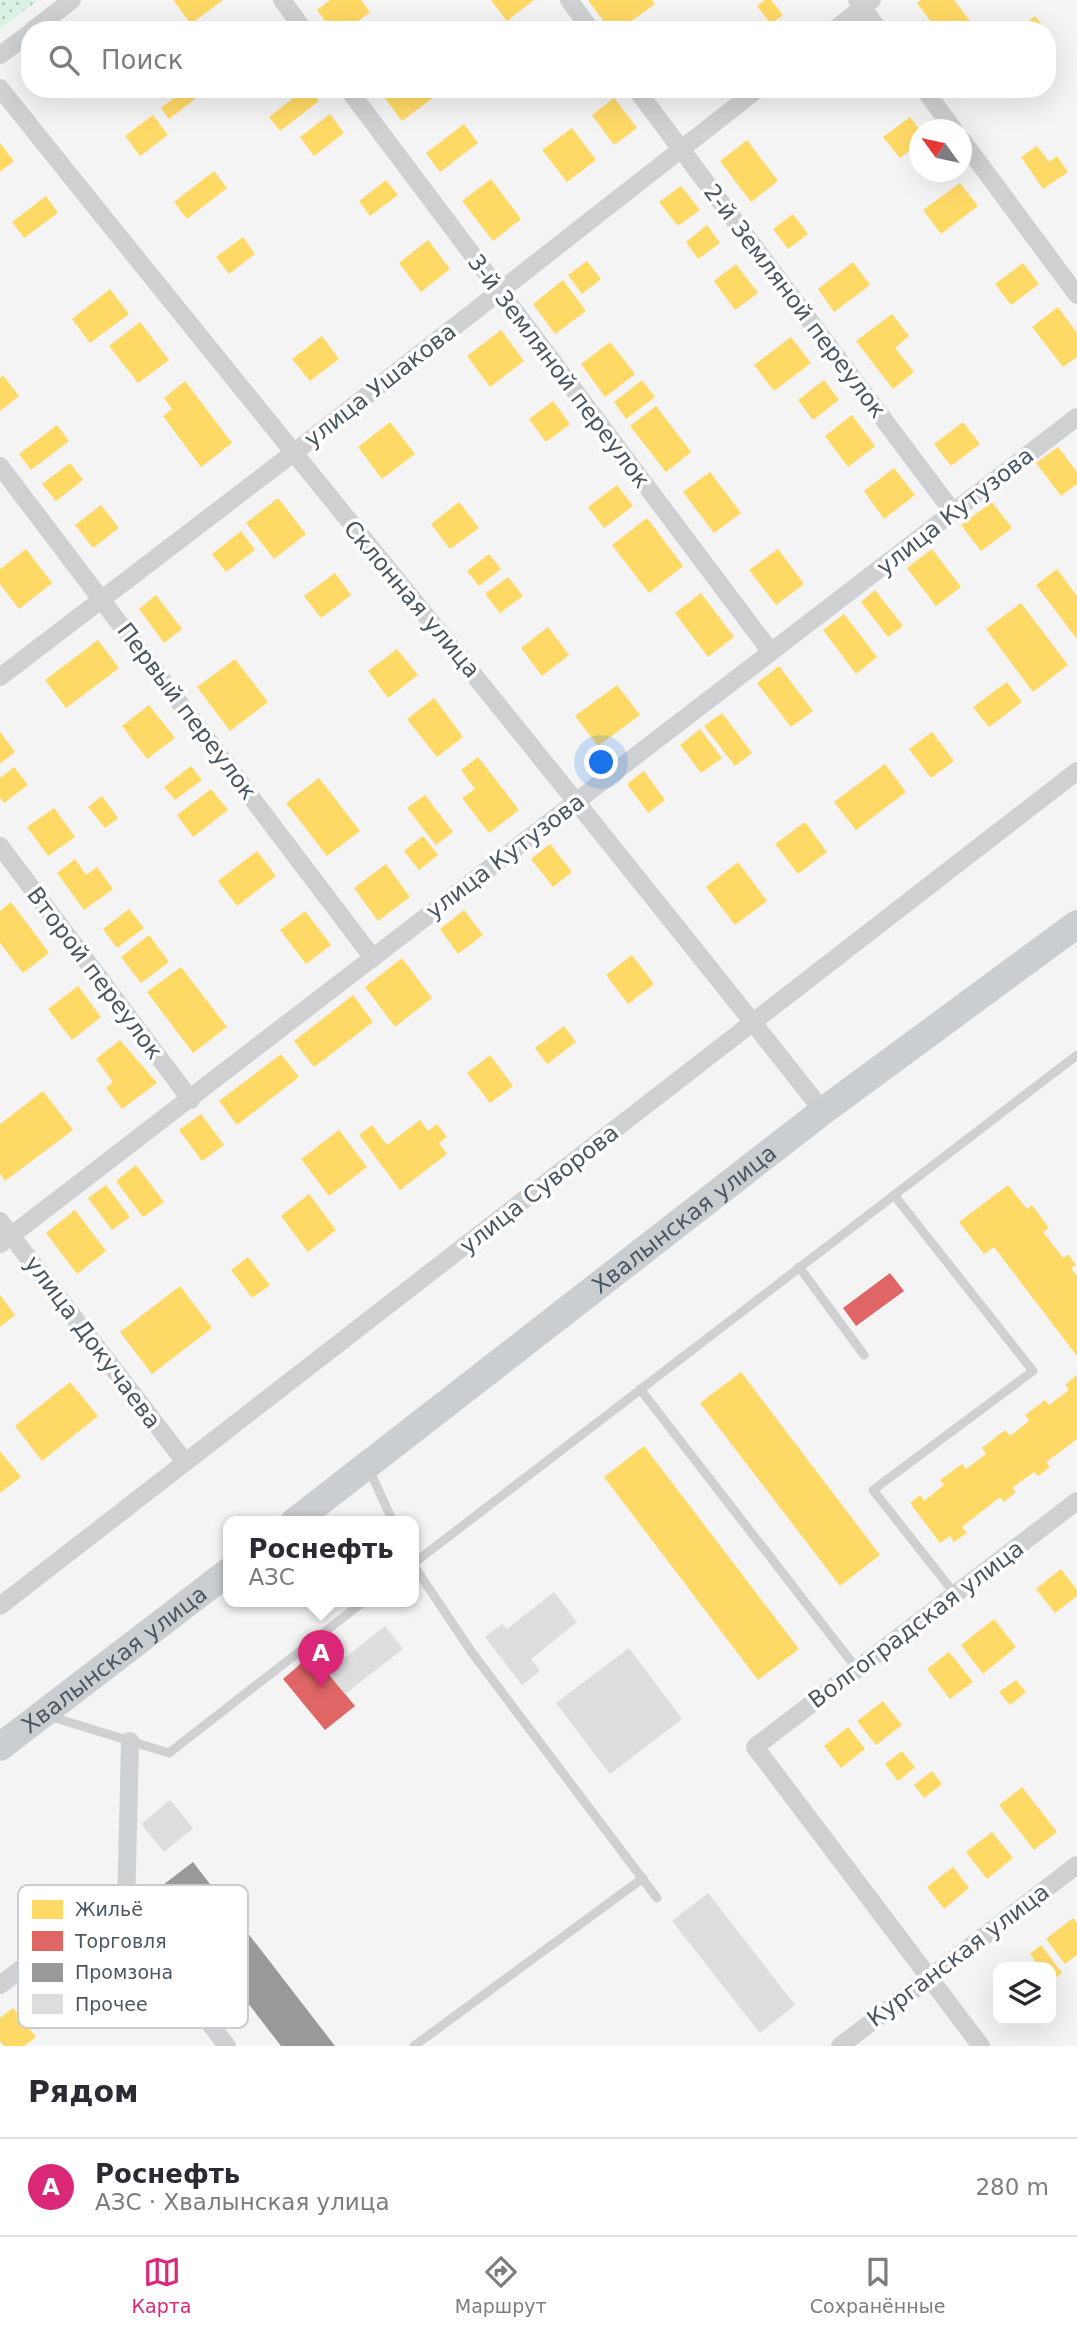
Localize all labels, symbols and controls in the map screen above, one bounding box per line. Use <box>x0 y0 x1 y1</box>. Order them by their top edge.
search box <box>21 21 1056 98</box>
icon: search <box>45 41 83 79</box>
text: Поиск <box>101 45 183 75</box>
north arrow <box>909 119 972 182</box>
street label: 2-й Земляной переулок <box>699 179 891 423</box>
street label: 3-й Земляной переулок <box>463 249 655 493</box>
street label: улица Ушакова <box>299 318 461 452</box>
street label: улица Кутузова <box>872 442 1038 580</box>
street label: Склонная улица <box>339 515 485 683</box>
street label: Первый переулок <box>112 618 262 804</box>
your location <box>584 745 618 779</box>
street label: улица Кутузова <box>421 788 589 924</box>
street label: Второй переулок <box>22 882 168 1064</box>
street label: улица Суворова <box>455 1119 623 1259</box>
street label: Хвалынская улица <box>587 1139 781 1299</box>
street label: улица Докучаева <box>20 1251 166 1433</box>
popup <box>223 1516 419 1607</box>
text: Роснефть <box>248 1534 394 1564</box>
street label: Волгоградская улица <box>803 1535 1029 1713</box>
text: АЗС <box>248 1564 295 1590</box>
street label: Хвалынская улица <box>17 1580 212 1739</box>
pin: A <box>298 1630 344 1688</box>
street label: Курганская улица <box>862 1878 1054 2032</box>
legend <box>18 1885 248 2028</box>
text: Жильё <box>75 1898 143 1920</box>
text: Торговля <box>74 1930 167 1952</box>
text: Промзона <box>75 1961 173 1983</box>
map controls <box>993 1962 1056 2025</box>
button: layers <box>993 1962 1056 2025</box>
text: Прочее <box>75 1993 148 2015</box>
text: Рядом <box>28 2074 139 2109</box>
text: Роснефть <box>95 2159 240 2189</box>
text: A <box>42 2174 60 2200</box>
text: 280 m <box>975 2174 1049 2200</box>
text: АЗС · Хвалынская улица <box>95 2189 390 2215</box>
tab: Карта <box>132 2253 192 2317</box>
tab: Маршрут <box>455 2253 547 2317</box>
tab: Сохранённые <box>810 2253 945 2317</box>

